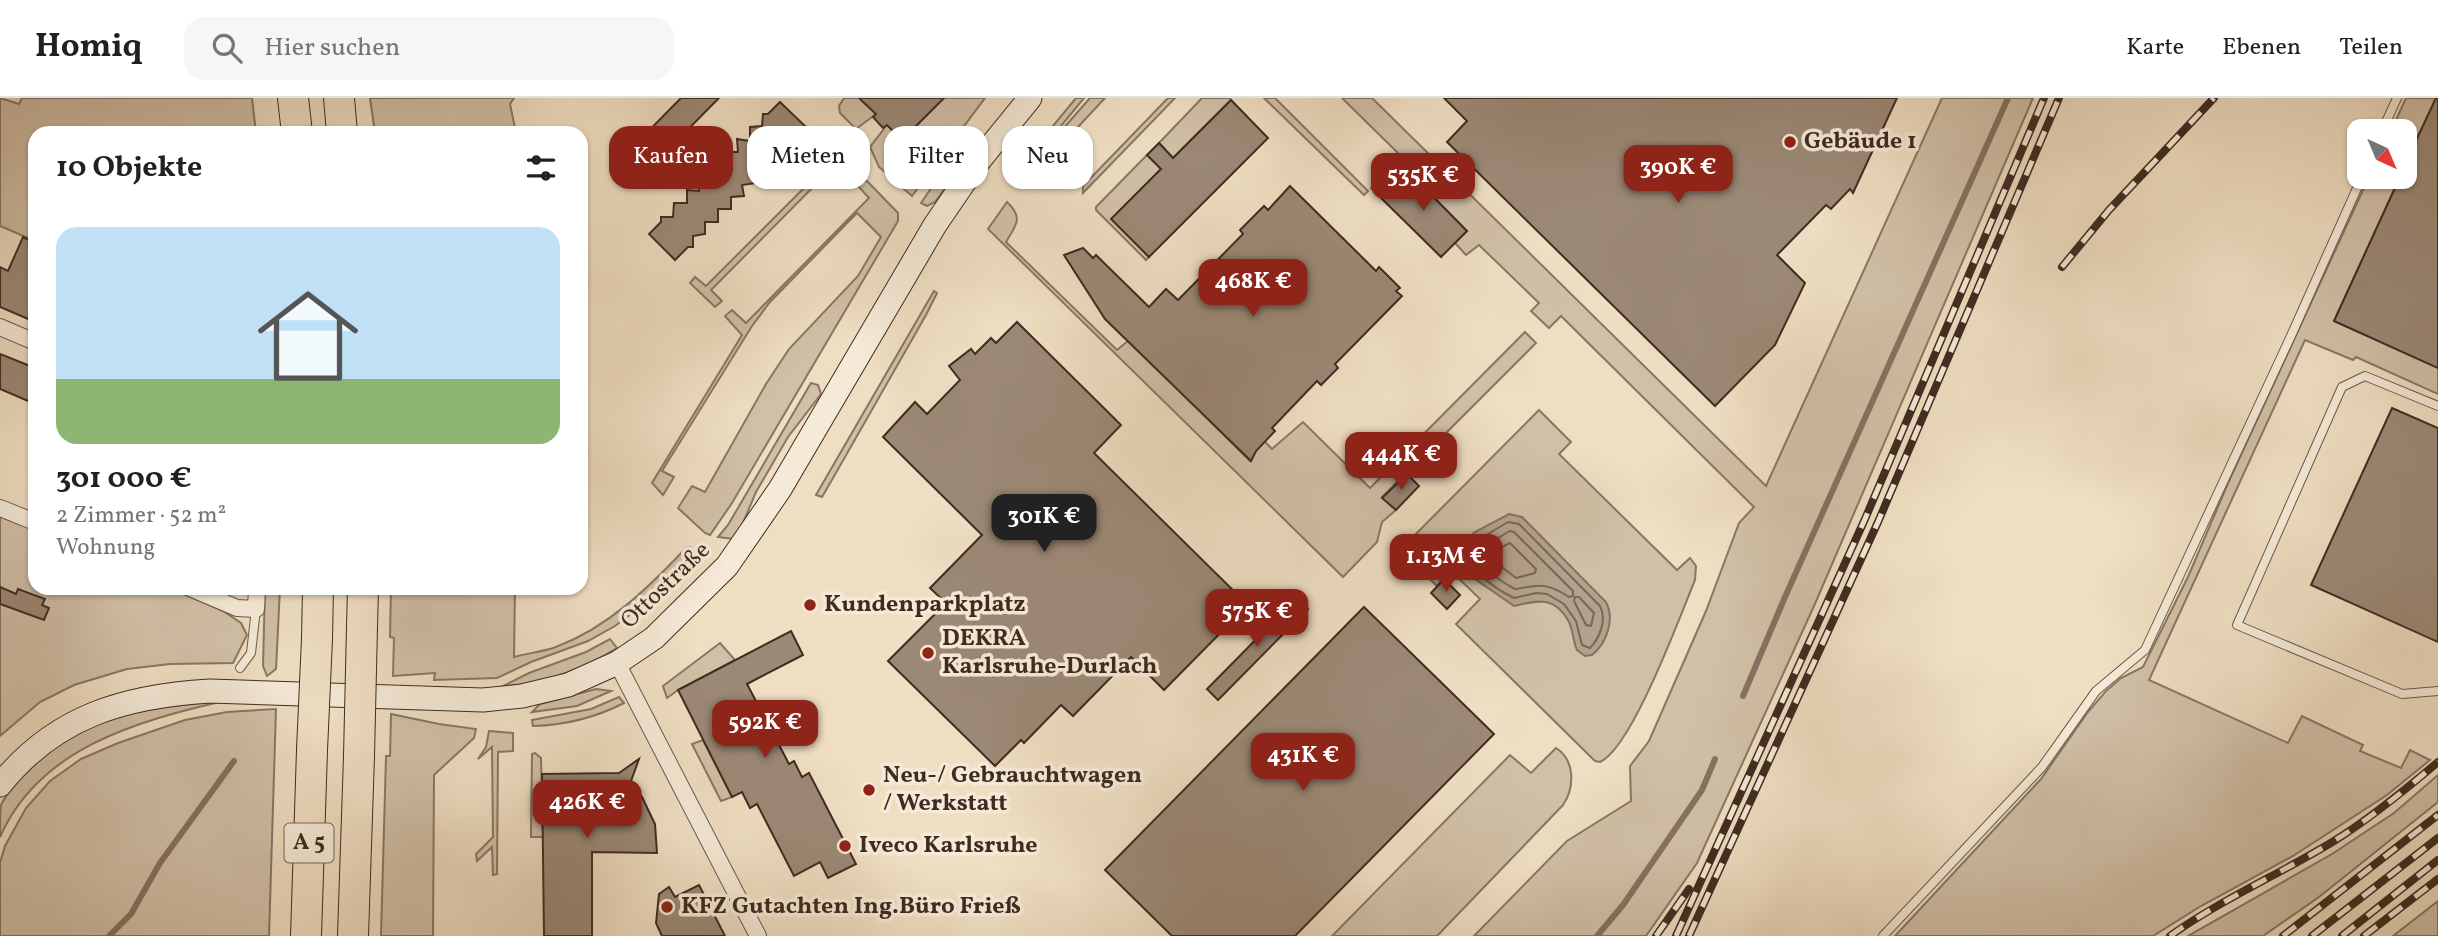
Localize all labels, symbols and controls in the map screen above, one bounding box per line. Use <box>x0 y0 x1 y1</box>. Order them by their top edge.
search box <box>184 17 674 80</box>
text: Homiq <box>35 25 142 71</box>
icon: search <box>208 29 246 67</box>
text: Hier suchen <box>264 30 400 66</box>
text: Karte <box>2126 31 2184 65</box>
text: Ebenen <box>2222 31 2301 65</box>
text: Teilen <box>2339 31 2403 65</box>
north arrow <box>2347 119 2417 189</box>
map controls <box>2347 119 2417 189</box>
place label: Gebäude 1 <box>1804 125 1917 159</box>
chip: Kaufen <box>609 126 733 189</box>
chip: Mieten <box>747 126 870 189</box>
chip: Filter <box>884 126 988 189</box>
chip: Neu <box>1002 126 1093 189</box>
marker: Gebäude 1 <box>1782 134 1798 150</box>
pin: 390K € <box>1621 146 1735 205</box>
text: 10 Objekte <box>56 147 202 189</box>
icon: filters <box>522 149 560 187</box>
text: 390K € <box>1640 152 1716 184</box>
pin: 535K € <box>1366 153 1480 213</box>
text: 535K € <box>1387 160 1459 192</box>
pin: 468K € <box>1196 260 1310 319</box>
text: 468K € <box>1214 266 1292 298</box>
icon: home <box>245 273 371 399</box>
pin: 444K € <box>1344 432 1458 492</box>
text: 444K € <box>1361 439 1441 471</box>
text: 301 000 € <box>56 458 192 500</box>
pin: 301K € <box>987 494 1101 554</box>
text: 2 Zimmer · 52 m² <box>56 500 226 532</box>
text: 301K € <box>1008 501 1081 533</box>
text: Wohnung <box>56 532 155 564</box>
street label: Ottostraße <box>614 534 718 638</box>
pin: 1.13M € <box>1381 534 1511 594</box>
text: 1.13M € <box>1406 541 1486 573</box>
place label: Kundenparkplatz <box>824 588 1026 622</box>
pin: 575K € <box>1200 589 1314 649</box>
text: 575K € <box>1221 596 1293 628</box>
marker: Kundenparkplatz <box>802 597 818 613</box>
place label: DEKRA Karlsruhe-Durlach <box>942 622 1157 684</box>
marker: DEKRA Karlsruhe-Durlach <box>920 645 936 661</box>
pin: 592K € <box>708 700 822 760</box>
text: 592K € <box>728 707 802 739</box>
pin: 431K € <box>1246 734 1360 793</box>
text: 431K € <box>1267 740 1339 772</box>
place label: Neu-/ Gebrauchtwagen / Werkstatt <box>883 759 1142 821</box>
pin: 426K € <box>530 780 644 840</box>
marker: Neu-/ Gebrauchtwagen / Werkstatt <box>861 782 877 798</box>
text: 426K € <box>549 787 625 819</box>
road number: A 5 <box>284 824 334 862</box>
place label: Iveco Karlsruhe <box>859 829 1038 863</box>
marker: Iveco Karlsruhe <box>837 838 853 854</box>
place label: KFZ Gutachten Ing.Büro Frieß <box>681 890 1021 924</box>
marker: KFZ Gutachten Ing.Büro Frieß <box>659 899 675 915</box>

